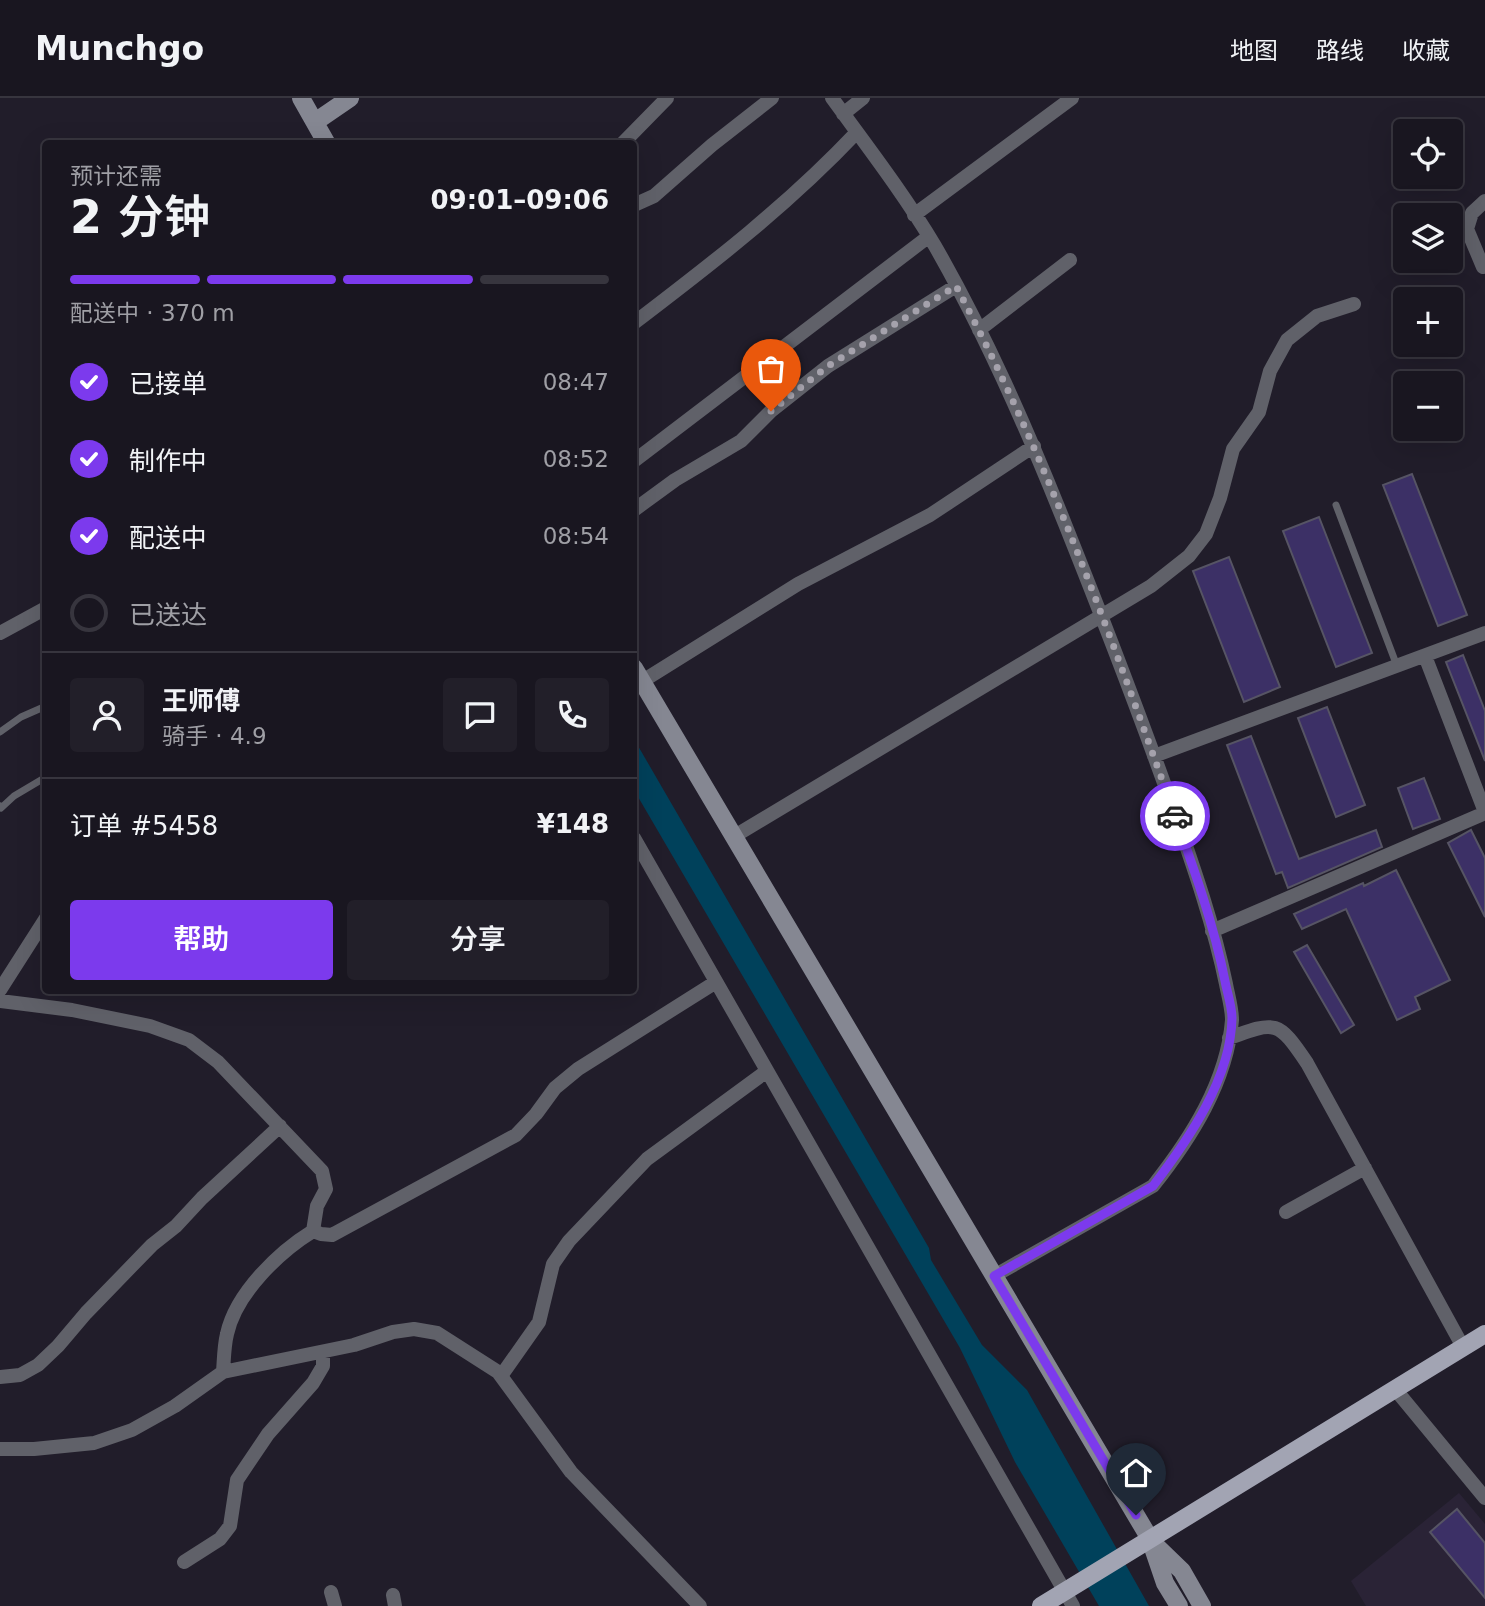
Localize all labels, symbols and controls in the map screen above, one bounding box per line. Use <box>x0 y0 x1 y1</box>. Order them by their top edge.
text: Munchgo <box>35 29 204 68</box>
text: 地图 <box>1230 37 1278 65</box>
text: 路线 <box>1316 37 1364 65</box>
text: 收藏 <box>1402 37 1450 65</box>
map controls <box>1393 119 1463 441</box>
button: locate <box>1393 119 1463 189</box>
text: 预计还需 <box>70 163 162 189</box>
text: 09:01–09:06 <box>430 185 609 215</box>
text: 2 分钟 <box>70 190 210 244</box>
button: layers <box>1393 203 1463 273</box>
button: + <box>1393 287 1463 357</box>
text: 配送中 · 370 m <box>70 300 235 326</box>
pin <box>741 339 801 411</box>
icon: bag <box>752 350 790 388</box>
icon: check <box>70 363 108 401</box>
text: 已接单 <box>129 369 207 399</box>
text: 08:47 <box>543 369 609 395</box>
button: − <box>1393 371 1463 441</box>
icon: check <box>70 440 108 478</box>
text: 制作中 <box>129 446 207 476</box>
text: 08:52 <box>543 446 609 472</box>
icon: check <box>70 517 108 555</box>
text: 配送中 <box>129 523 207 553</box>
text: 08:54 <box>543 523 609 549</box>
text: 已送达 <box>129 600 207 630</box>
button: person <box>70 678 144 752</box>
button: chat <box>443 678 517 752</box>
button: phone <box>535 678 609 752</box>
text: 王师傅 <box>162 686 240 716</box>
text: 骑手 · 4.9 <box>162 723 267 749</box>
courier <box>1140 781 1210 851</box>
icon: car <box>1156 797 1194 835</box>
text: ¥148 <box>537 809 609 839</box>
text: 订单 #5458 <box>70 811 218 841</box>
button: 帮助 <box>70 900 333 980</box>
button: 分享 <box>347 900 609 980</box>
pin <box>1106 1443 1166 1515</box>
icon: home <box>1117 1454 1155 1492</box>

